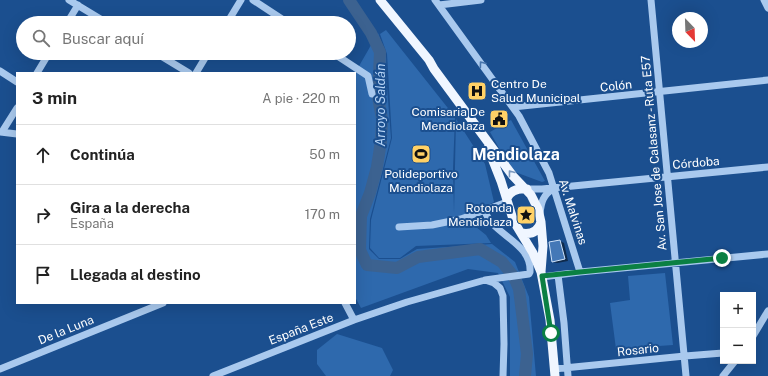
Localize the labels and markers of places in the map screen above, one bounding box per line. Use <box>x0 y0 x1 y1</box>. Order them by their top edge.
place label: Centro De Salud Municipal <box>491 77 581 105</box>
hospital icon: Centro De Salud Municipal <box>466 80 488 102</box>
place label: Comisaria De Mendiolaza <box>412 105 485 133</box>
public building icon: Comisaria De Mendiolaza <box>488 108 510 130</box>
sports icon: Polideportivo Mendiolaza <box>410 143 432 165</box>
place label: Polideportivo Mendiolaza <box>384 167 458 195</box>
place label: Rotonda Mendiolaza <box>448 201 512 229</box>
place icon: Rotonda Mendiolaza <box>515 204 537 226</box>

